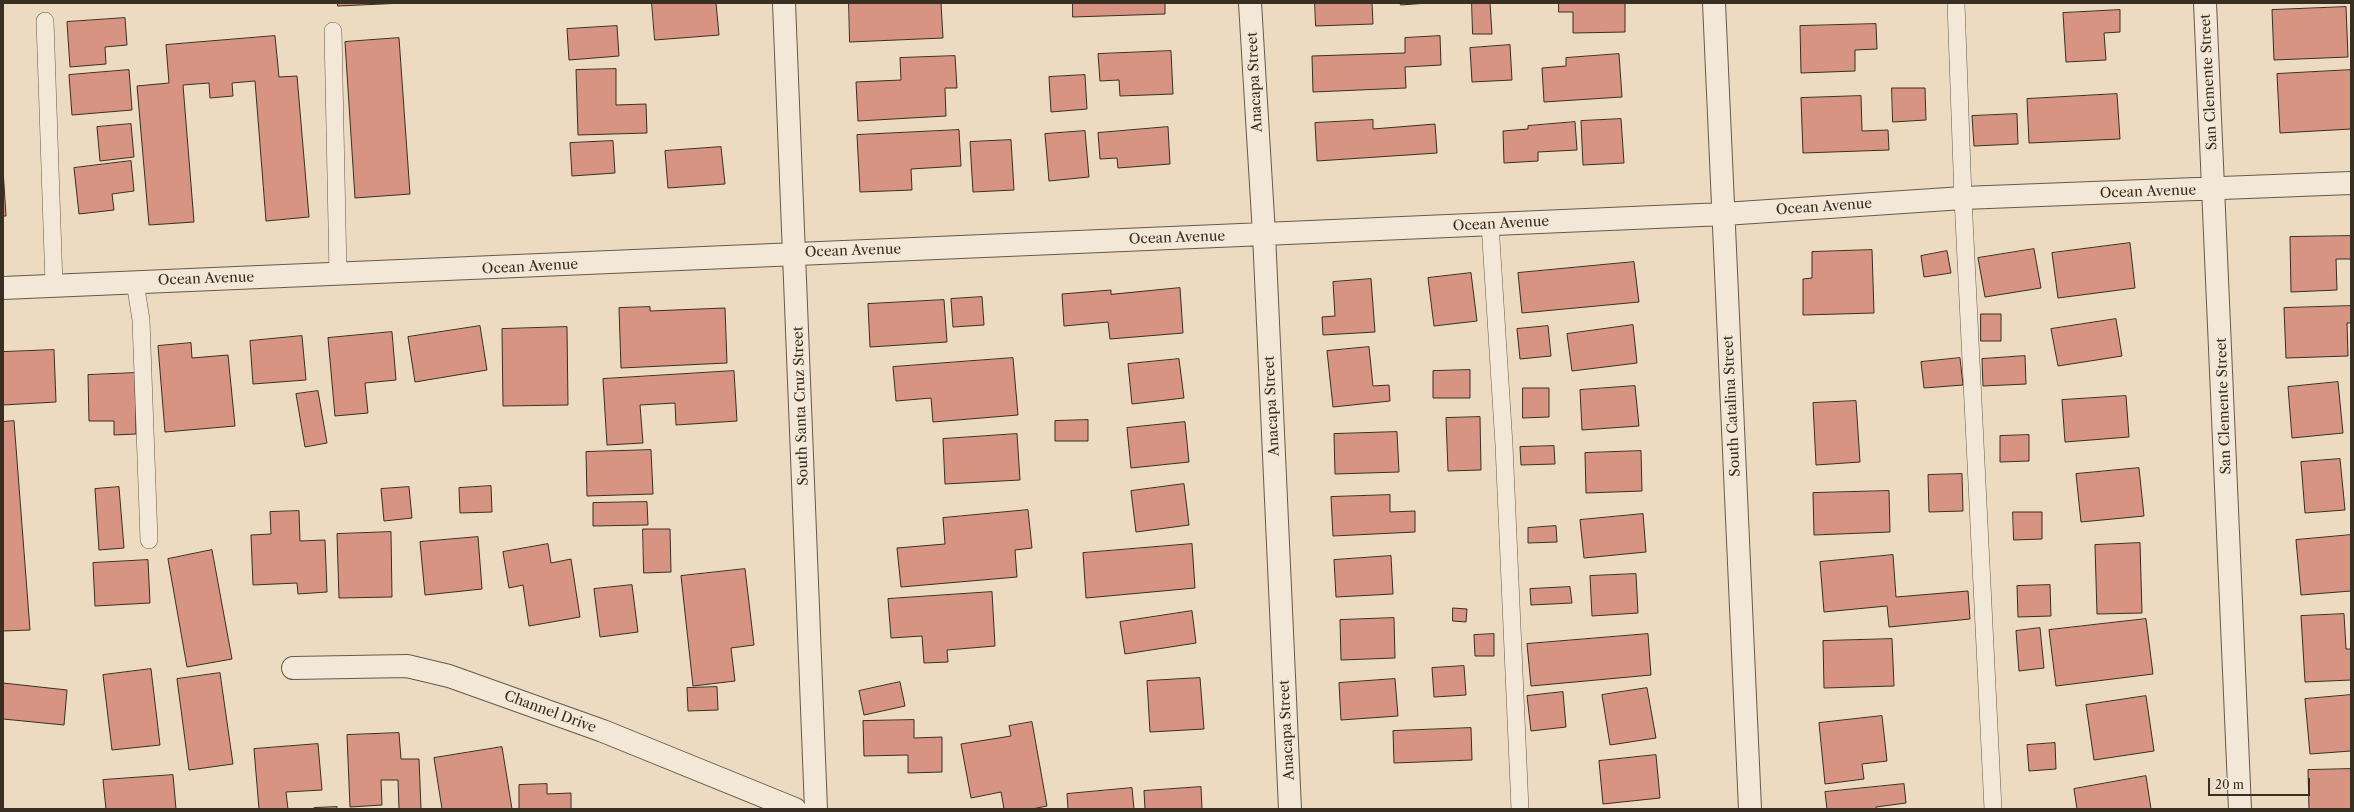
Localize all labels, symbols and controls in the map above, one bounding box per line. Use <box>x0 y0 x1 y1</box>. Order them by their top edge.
street label: San Clemente Street <box>2197 13 2221 151</box>
street label: Anacapa Street <box>1244 31 1266 133</box>
street label: Ocean Avenue <box>2099 182 2197 202</box>
street label: Ocean Avenue <box>1775 195 1873 219</box>
street label: Ocean Avenue <box>1452 213 1550 235</box>
street label: Ocean Avenue <box>1128 228 1226 248</box>
street label: Ocean Avenue <box>804 241 902 261</box>
street label: Ocean Avenue <box>481 256 579 278</box>
street label: Ocean Avenue <box>157 269 255 289</box>
street label: South Santa Cruz Street <box>790 326 812 486</box>
street label: South Catalina Street <box>1720 335 1744 477</box>
street label: San Clemente Street <box>2213 337 2235 475</box>
street label: Anacapa Street <box>1261 355 1283 457</box>
street label: Anacapa Street <box>1276 679 1298 781</box>
street label: Channel Drive <box>502 688 598 736</box>
scale bar <box>2210 770 2312 796</box>
text: 20 m <box>2215 777 2244 792</box>

